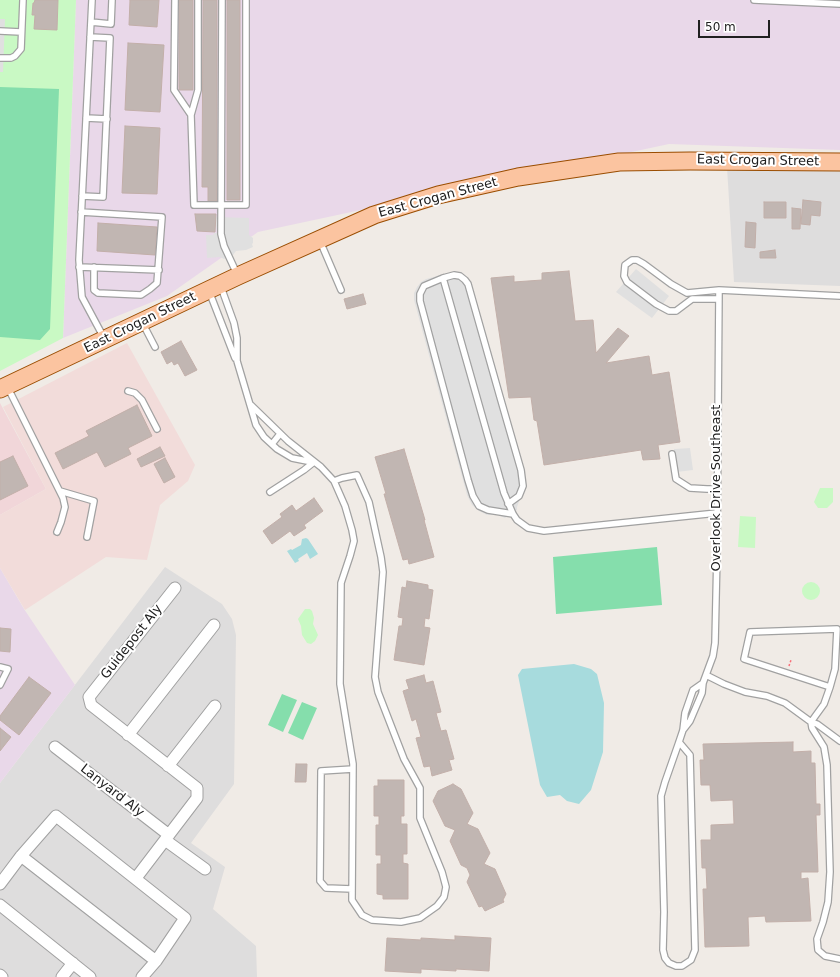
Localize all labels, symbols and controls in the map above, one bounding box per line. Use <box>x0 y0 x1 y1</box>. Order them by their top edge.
scale bar <box>700 12 772 38</box>
text: 50 m <box>705 20 736 34</box>
street label: East Crogan Street <box>697 152 819 170</box>
street label: East Crogan Street <box>377 175 499 221</box>
street label: East Crogan Street <box>82 289 198 357</box>
street label: Overlook Drive Southeast <box>709 405 725 571</box>
street label: Guidepost Aly <box>98 602 166 682</box>
street label: Lanyard Aly <box>77 761 147 821</box>

